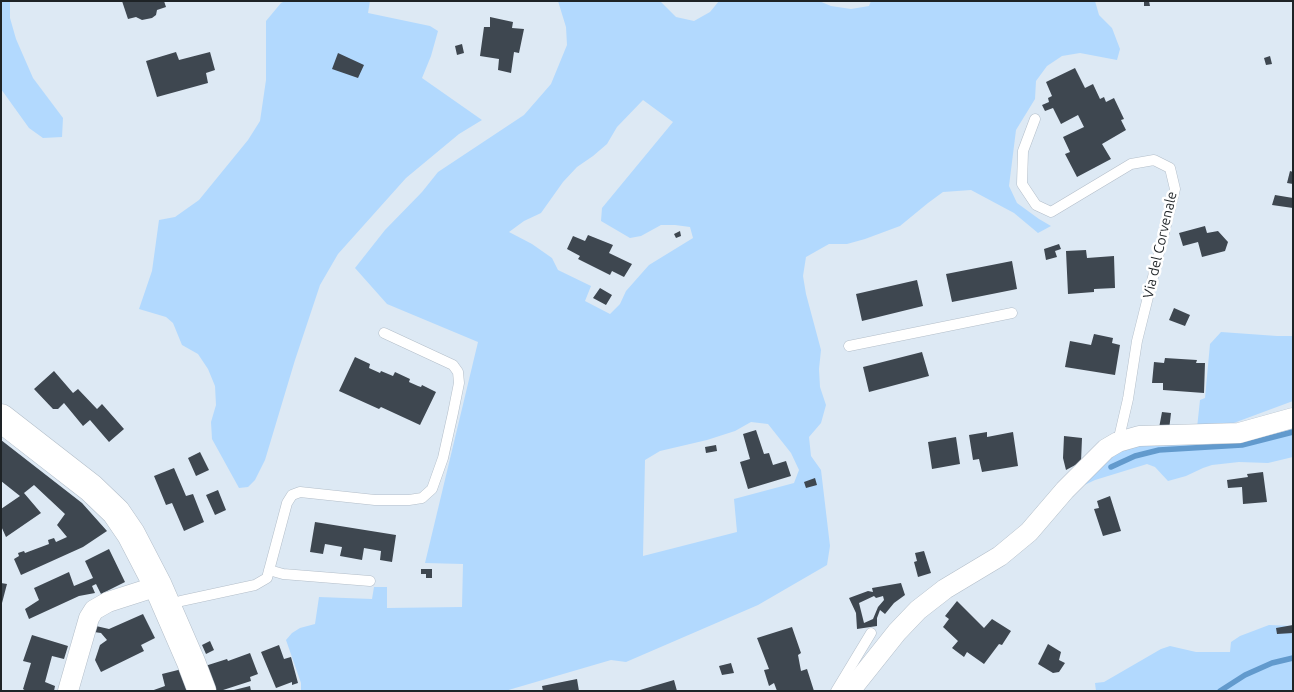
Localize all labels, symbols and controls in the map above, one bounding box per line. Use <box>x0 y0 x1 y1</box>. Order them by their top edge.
street label: Via del Corvenale <box>1140 190 1180 300</box>

